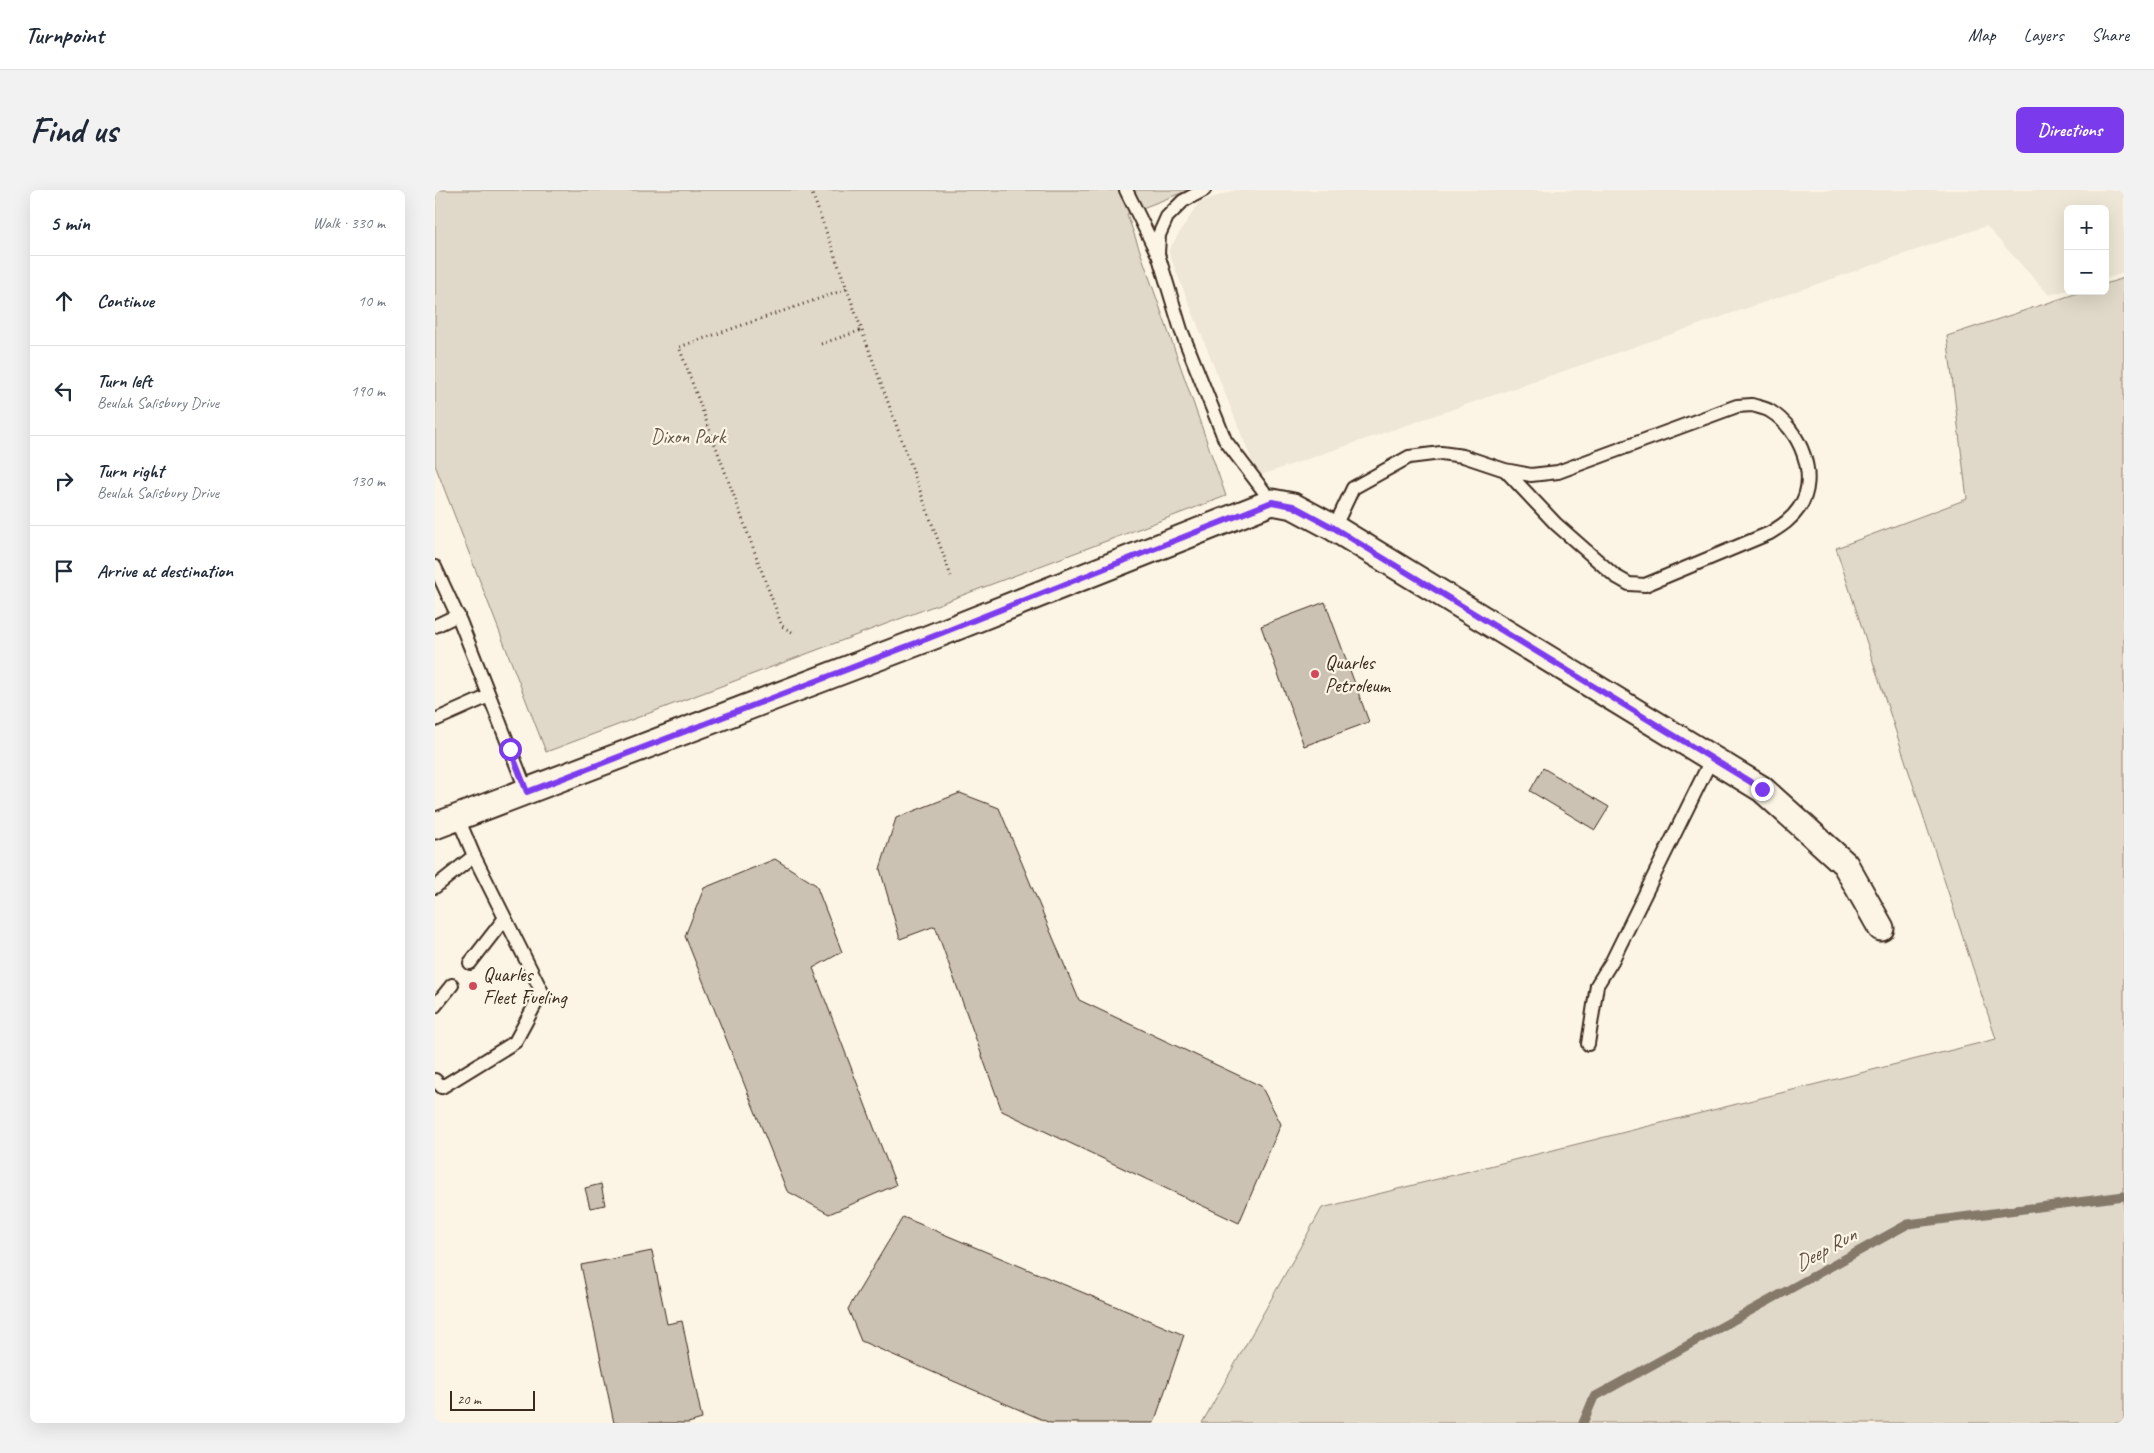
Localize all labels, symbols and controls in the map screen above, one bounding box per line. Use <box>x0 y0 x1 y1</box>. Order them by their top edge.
text: Turnpoint <box>25 20 104 50</box>
text: Map <box>1968 24 1996 46</box>
text: Layers <box>2024 24 2063 46</box>
text: Share <box>2091 24 2129 46</box>
button: Directions <box>2016 107 2124 153</box>
text: Find us <box>30 108 117 153</box>
map controls <box>2064 205 2109 295</box>
button: + <box>2064 205 2109 250</box>
text: 5 min <box>50 210 90 236</box>
text: Walk · 330 m <box>313 213 385 233</box>
button: − <box>2064 250 2109 295</box>
icon: ahead <box>50 287 78 315</box>
text: Continue <box>97 289 154 313</box>
text: 10 m <box>358 291 385 311</box>
text: Turn left <box>97 369 152 393</box>
icon: left <box>50 377 78 405</box>
text: 190 m <box>351 381 385 401</box>
text: Beulah Salisbury Drive <box>97 393 219 413</box>
park label: Dixon Park <box>651 424 727 449</box>
text: Turn right <box>97 459 164 483</box>
icon: right <box>50 467 78 495</box>
text: 130 m <box>351 471 385 491</box>
text: Beulah Salisbury Drive <box>97 483 219 503</box>
icon: arrive <box>50 557 78 585</box>
text: Arrive at destination <box>97 559 233 583</box>
place label: Quarles Petroleum <box>1325 650 1392 698</box>
marker: Quarles Petroleum <box>1309 668 1321 680</box>
route start <box>499 738 522 761</box>
route end <box>1751 778 1774 801</box>
place label: Quarles Fleet Fueling <box>483 962 568 1010</box>
marker: Quarles Fleet Fueling <box>467 980 479 992</box>
water label: Deep Run <box>1790 1221 1862 1277</box>
scale bar <box>450 1388 535 1411</box>
text: 20 m <box>457 1391 481 1408</box>

